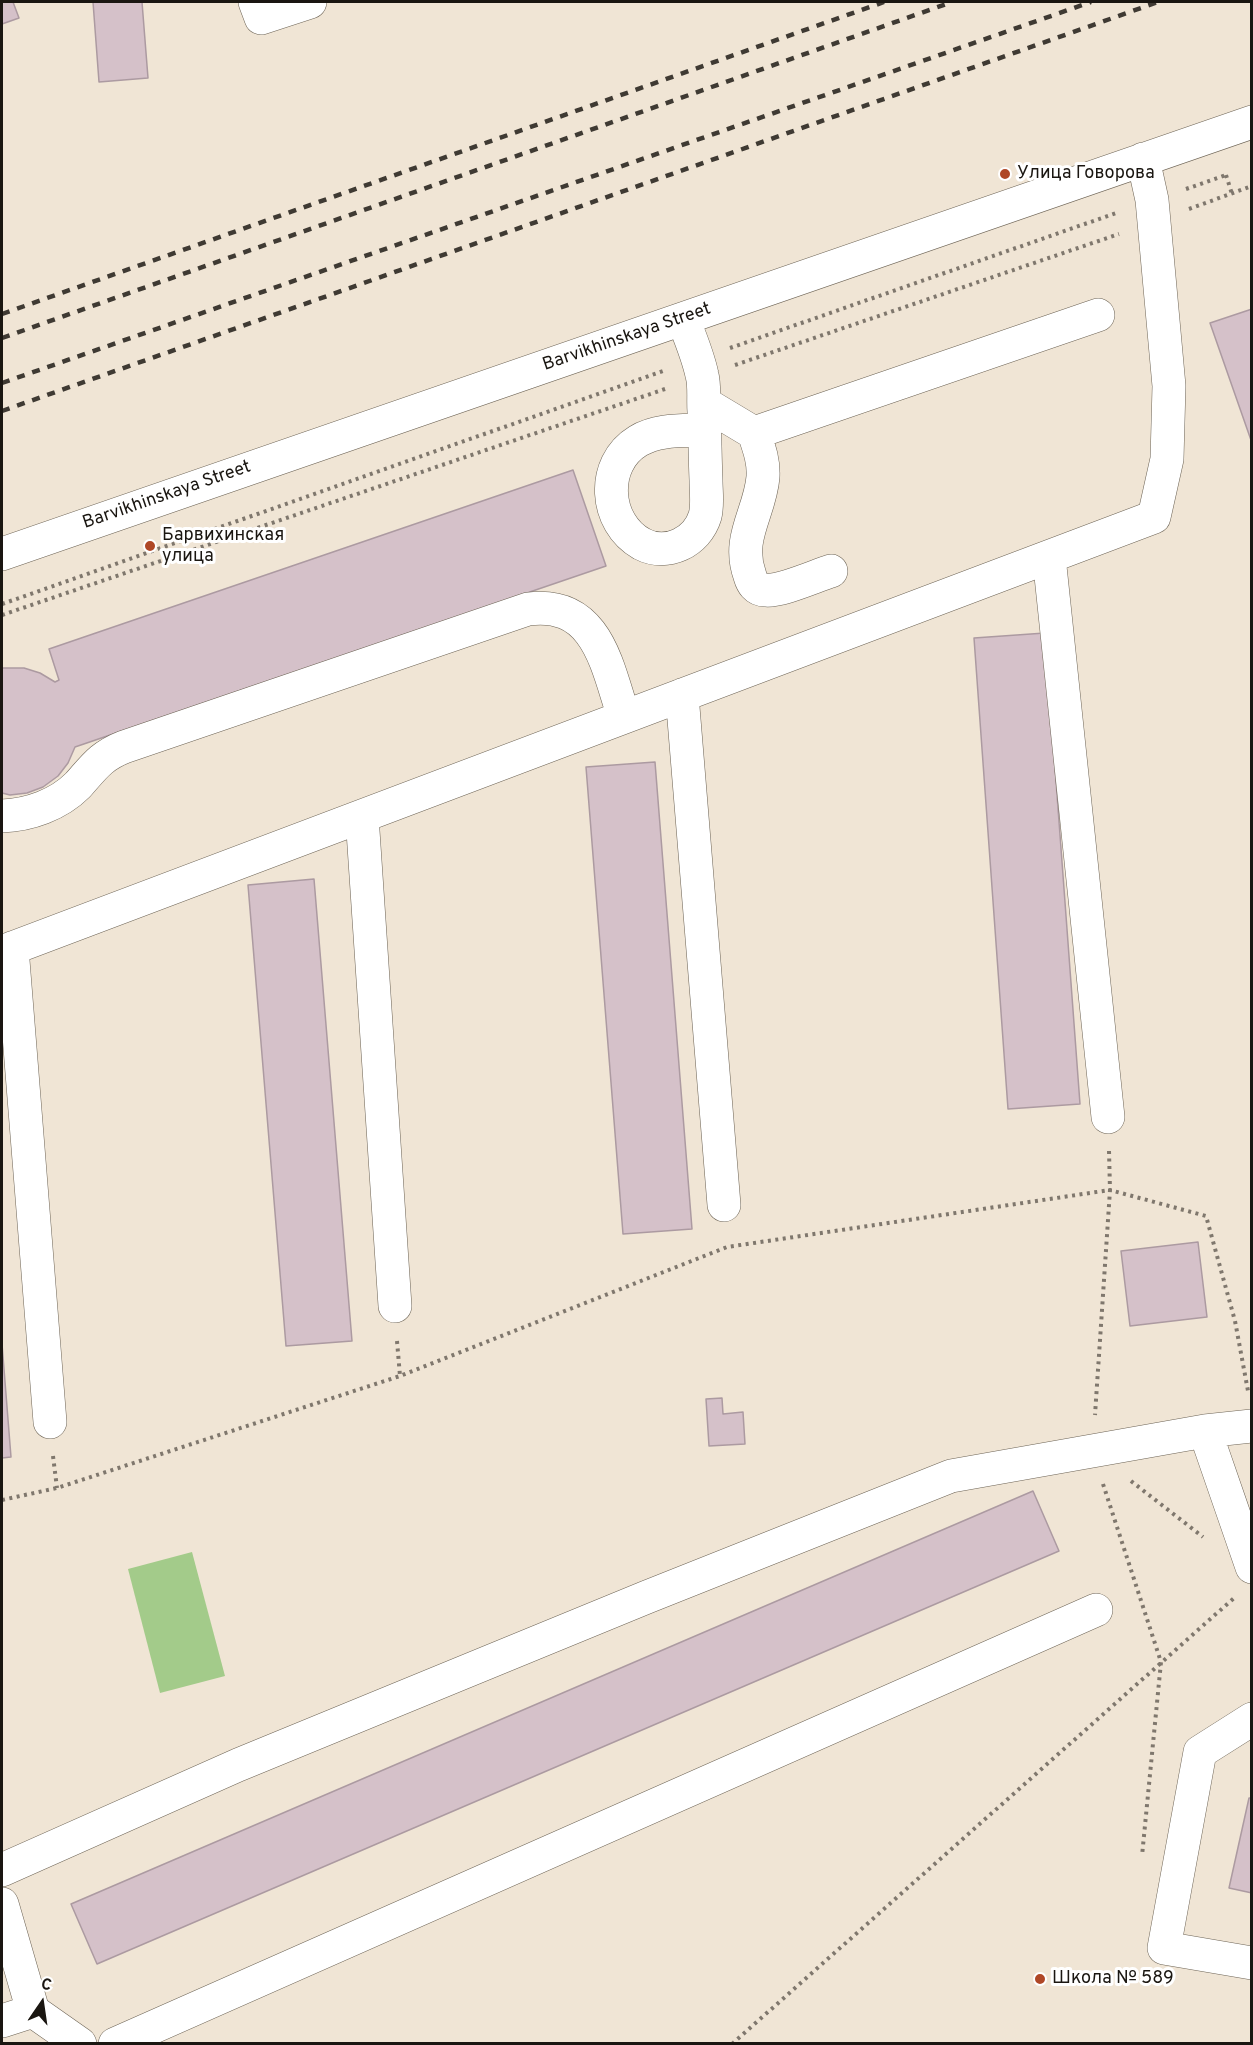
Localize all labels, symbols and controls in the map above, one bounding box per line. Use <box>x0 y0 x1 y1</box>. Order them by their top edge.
place label: Улица Говорова <box>1017 163 1155 185</box>
marker: Улица Говорова <box>998 167 1012 181</box>
street label: Barvikhinskaya Street <box>540 299 714 377</box>
street label: Barvikhinskaya Street <box>80 457 254 535</box>
place label: Барвихинская улица <box>162 525 284 568</box>
marker: Барвихинская улица <box>143 539 157 553</box>
place label: Школа № 589 <box>1052 1968 1174 1990</box>
marker: Школа № 589 <box>1033 1972 1047 1986</box>
north arrow <box>12 1973 72 2033</box>
text: С <box>39 1975 53 1996</box>

